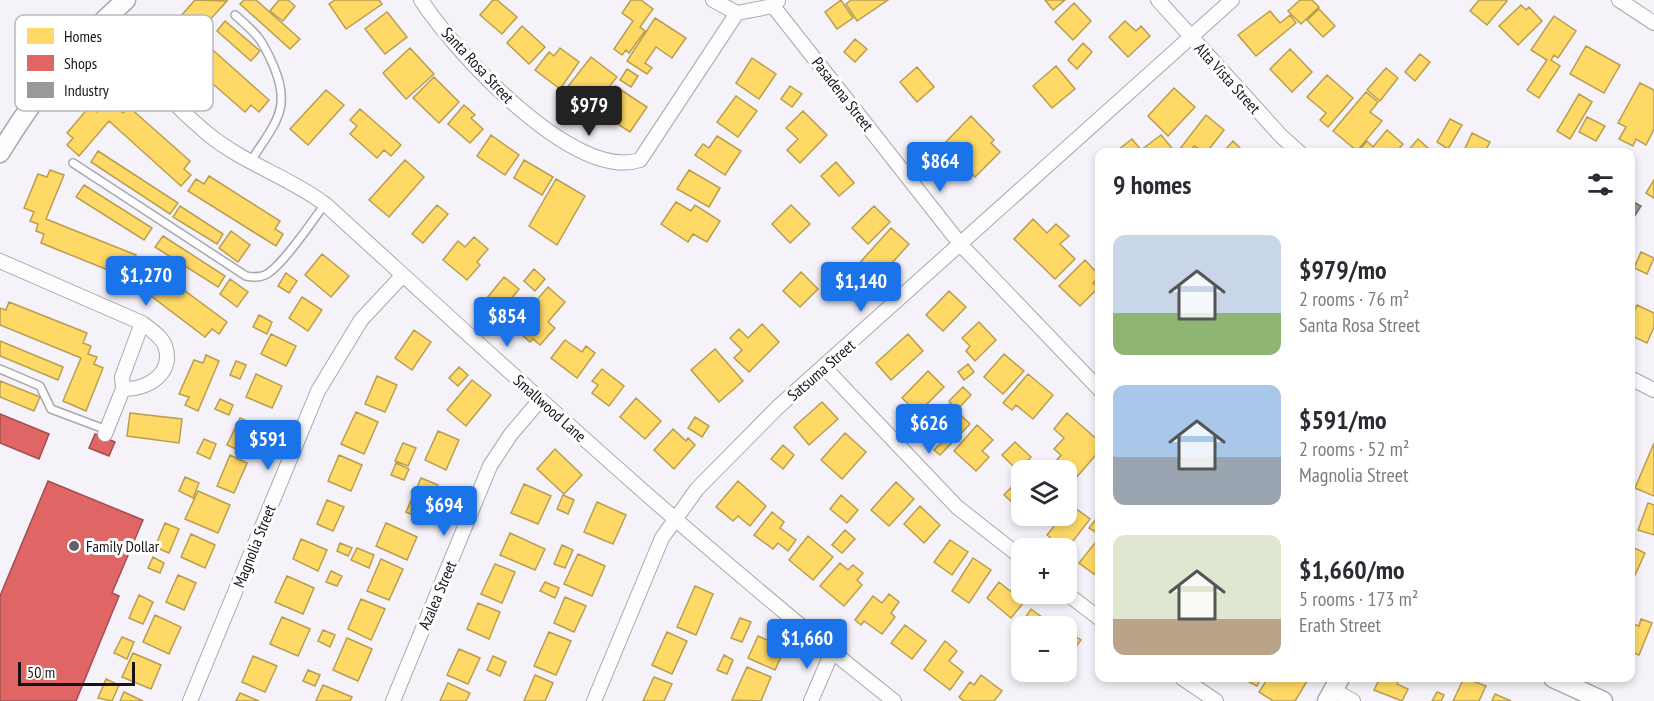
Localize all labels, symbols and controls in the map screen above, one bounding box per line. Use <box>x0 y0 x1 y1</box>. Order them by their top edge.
legend <box>15 15 213 111</box>
street label: Santa Rosa Street <box>438 23 519 108</box>
text: Homes <box>64 26 102 46</box>
street label: Alta Vista Street <box>1191 38 1266 118</box>
text: Shops <box>64 53 97 73</box>
street label: Pasadena Street <box>808 53 878 135</box>
text: Industry <box>64 80 109 100</box>
pin: $979 <box>553 86 625 137</box>
text: $979 <box>570 92 608 118</box>
pin: $864 <box>904 142 976 193</box>
text: $864 <box>921 148 959 174</box>
text: 9 homes <box>1113 168 1191 201</box>
icon: filters <box>1584 168 1617 201</box>
text: $979/mo <box>1299 253 1387 286</box>
pin: $1,270 <box>97 256 195 307</box>
icon: home <box>1161 259 1233 331</box>
text: $1,270 <box>120 262 172 288</box>
pin: $1,140 <box>812 262 910 313</box>
text: $1,140 <box>835 268 887 294</box>
text: 2 rooms · 76 m² <box>1299 286 1409 312</box>
pin: $854 <box>471 297 543 348</box>
text: $854 <box>488 303 526 329</box>
text: Santa Rosa Street <box>1299 312 1420 338</box>
street label: Satsuma Street <box>783 335 859 405</box>
street label: Smallwood Lane <box>509 370 591 446</box>
text: $591/mo <box>1299 403 1387 436</box>
pin: $626 <box>893 404 965 455</box>
icon: home <box>1161 409 1233 481</box>
text: $626 <box>910 410 948 436</box>
pin: $591 <box>232 420 304 471</box>
text: $591 <box>249 426 287 452</box>
text: 2 rooms · 52 m² <box>1299 436 1409 462</box>
map controls <box>1011 460 1077 682</box>
button: layers <box>1011 460 1077 526</box>
text: Magnolia Street <box>1299 462 1408 488</box>
pin: $694 <box>408 486 480 537</box>
text: $694 <box>425 492 463 518</box>
street label: Magnolia Street <box>228 501 280 590</box>
place label: Family Dollar <box>86 536 160 556</box>
button: + <box>1011 538 1077 604</box>
marker: Family Dollar <box>67 539 81 553</box>
text: $1,660/mo <box>1299 553 1405 586</box>
street label: Azalea Street <box>414 557 461 632</box>
icon: home <box>1161 559 1233 631</box>
text: 5 rooms · 173 m² <box>1299 586 1418 612</box>
text: Erath Street <box>1299 612 1381 638</box>
button: − <box>1011 616 1077 682</box>
pin: $1,660 <box>758 619 856 670</box>
text: $1,660 <box>781 625 833 651</box>
scale bar <box>18 659 135 686</box>
text: 50 m <box>27 662 55 682</box>

